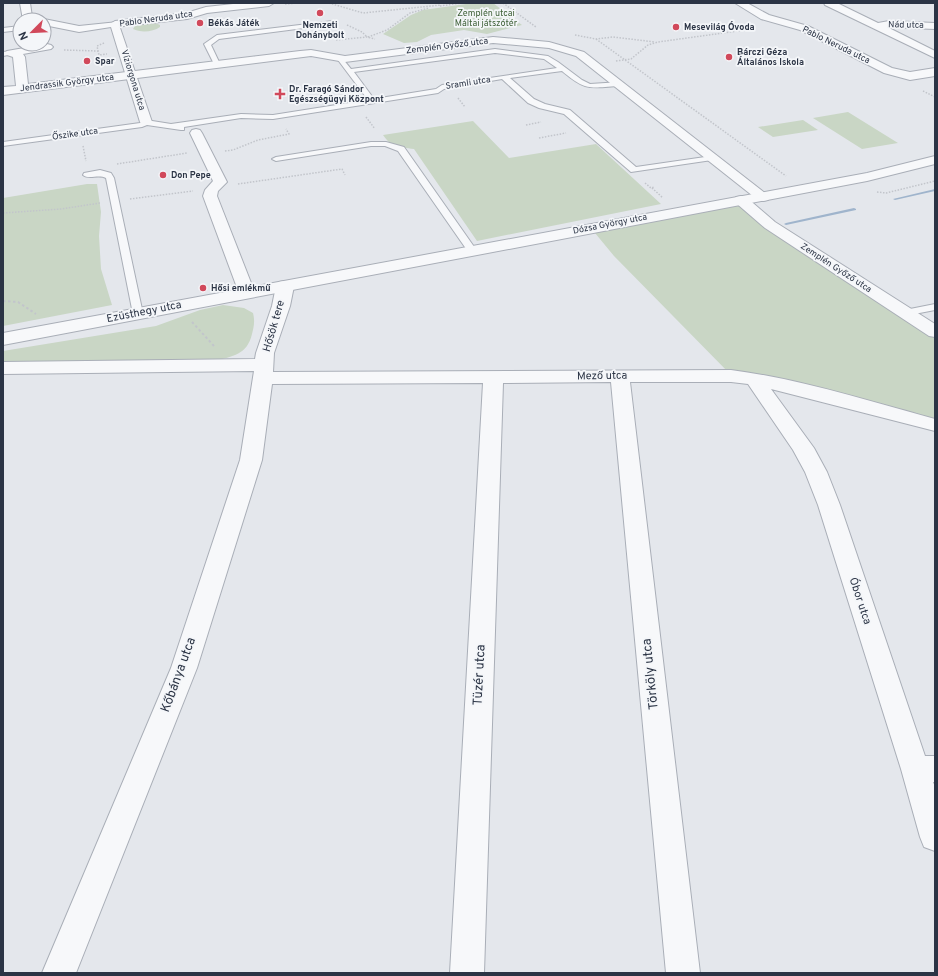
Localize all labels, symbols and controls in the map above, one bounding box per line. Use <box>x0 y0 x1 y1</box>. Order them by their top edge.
street label: Pablo Neruda utca <box>119 8 194 30</box>
marker: Nemzeti Dohánybolt <box>315 8 325 18</box>
park label: Zemplén utcai Máltai játszótér <box>455 8 518 29</box>
north arrow <box>12 12 52 52</box>
marker: Békás Játék <box>195 18 205 28</box>
place label: Békás Játék <box>208 18 260 29</box>
street label: Nád utca <box>888 19 924 31</box>
place label: Nemzeti Dohánybolt <box>296 20 345 41</box>
place label: Mesevilág Óvoda <box>684 21 755 33</box>
marker: Mesevilág Óvoda <box>671 22 681 32</box>
street label: Pablo Neruda utca <box>800 24 872 66</box>
text: N <box>16 29 32 42</box>
street label: Zemplén Győző utca <box>405 35 489 57</box>
place label: Bárczi Géza Általános Iskola <box>737 47 804 68</box>
street label: Víziorgona utca <box>119 48 148 112</box>
marker: Bárczi Géza Általános Iskola <box>724 52 734 62</box>
marker: Spar <box>82 56 92 66</box>
place label: Spar <box>95 56 115 67</box>
street label: Jendrassik György utca <box>19 72 115 94</box>
street label: Sramli utca <box>445 74 492 92</box>
place label: Dr. Faragó Sándor Egészségügyi Központ <box>289 84 384 105</box>
marker: Dr. Faragó Sándor Egészségügyi Központ <box>274 88 286 100</box>
street label: Őszike utca <box>51 124 99 143</box>
marker: Don Pepe <box>158 170 168 180</box>
place label: Don Pepe <box>171 170 211 181</box>
street label: Dózsa György utca <box>572 211 648 237</box>
street label: Zemplén Győző utca <box>798 241 874 295</box>
marker: Hősi emlékmű <box>198 283 208 293</box>
place label: Hősi emlékmű <box>211 283 271 294</box>
street label: Ezüsthegy utca <box>105 298 183 326</box>
street label: Hősök tere <box>260 298 288 354</box>
street label: Mező utca <box>577 369 627 383</box>
street label: Óbor utca <box>846 575 875 627</box>
street label: Kőbánya utca <box>158 635 200 715</box>
street label: Törköly utca <box>639 638 663 710</box>
street label: Tüzér utca <box>470 644 490 706</box>

